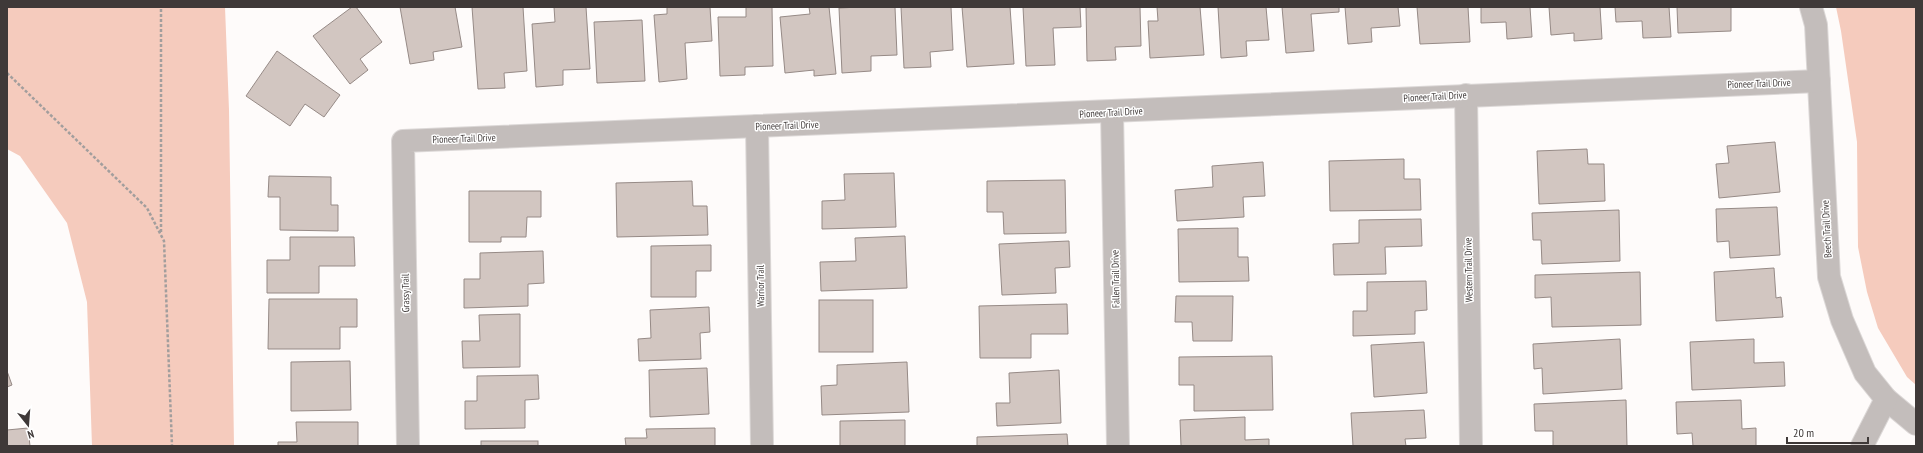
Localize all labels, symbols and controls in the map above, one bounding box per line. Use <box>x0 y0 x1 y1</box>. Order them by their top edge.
street label: Pioneer Trail Drive <box>1727 76 1791 91</box>
street label: Pioneer Trail Drive <box>1403 88 1467 105</box>
street label: Pioneer Trail Drive <box>1079 104 1143 121</box>
street label: Pioneer Trail Drive <box>755 118 819 133</box>
street label: Pioneer Trail Drive <box>432 131 496 146</box>
street label: Beech Trail Drive <box>1818 200 1835 258</box>
street label: Western Trail Drive <box>1461 237 1476 303</box>
street label: Fallen Trail Drive <box>1108 250 1123 308</box>
street label: Warrior Trail <box>754 264 767 307</box>
street label: Grassy Trail <box>399 273 412 312</box>
north arrow <box>8 405 48 445</box>
scale bar <box>1787 419 1868 445</box>
text: 20 m <box>1793 425 1814 440</box>
text: N <box>26 427 36 442</box>

